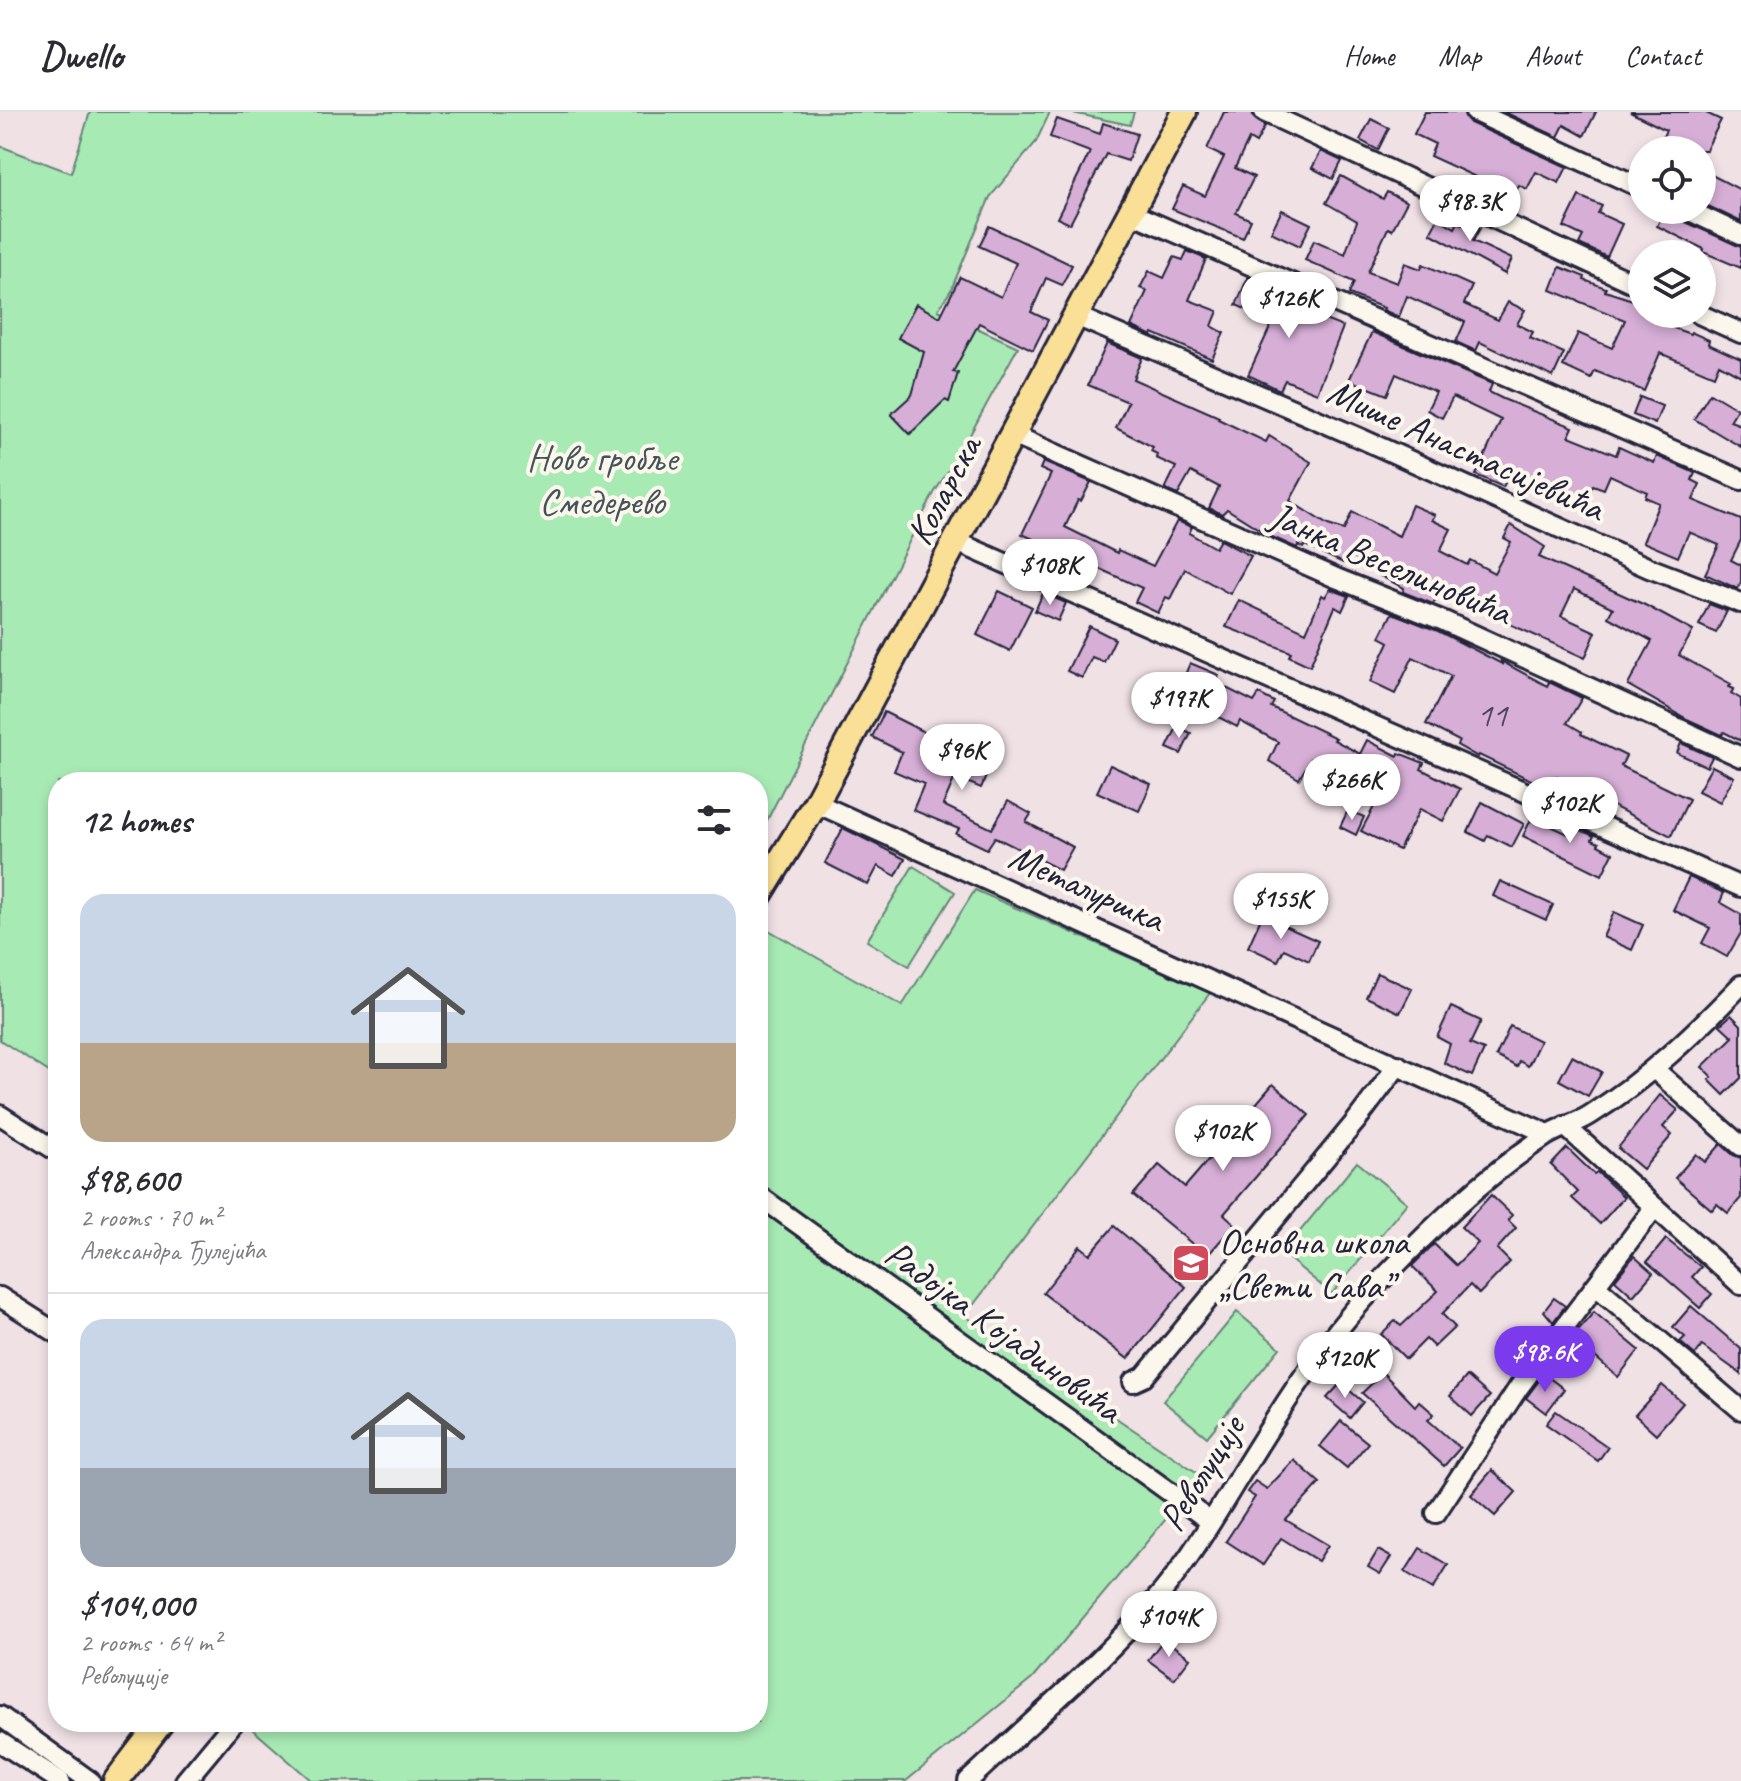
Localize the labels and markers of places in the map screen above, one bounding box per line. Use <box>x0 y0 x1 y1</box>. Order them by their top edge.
pin: $98.3K <box>1405 175 1535 243</box>
pin: $126K <box>1233 272 1345 340</box>
pin: $108K <box>994 539 1106 607</box>
pin: $197K <box>1123 672 1235 740</box>
pin: $96K <box>915 724 1009 792</box>
pin: $266K <box>1296 754 1408 822</box>
pin: $102K <box>1514 777 1626 845</box>
pin: $155K <box>1225 873 1337 941</box>
pin: $102K <box>1167 1105 1279 1173</box>
place label: Основна школа „Свети Сава” <box>1219 1218 1411 1309</box>
school or university icon: Основна школа „Свети Сава” <box>1170 1242 1212 1284</box>
pin: $98.6K <box>1480 1326 1610 1394</box>
pin: $120K <box>1289 1332 1401 1400</box>
pin: $104K <box>1113 1591 1225 1659</box>

